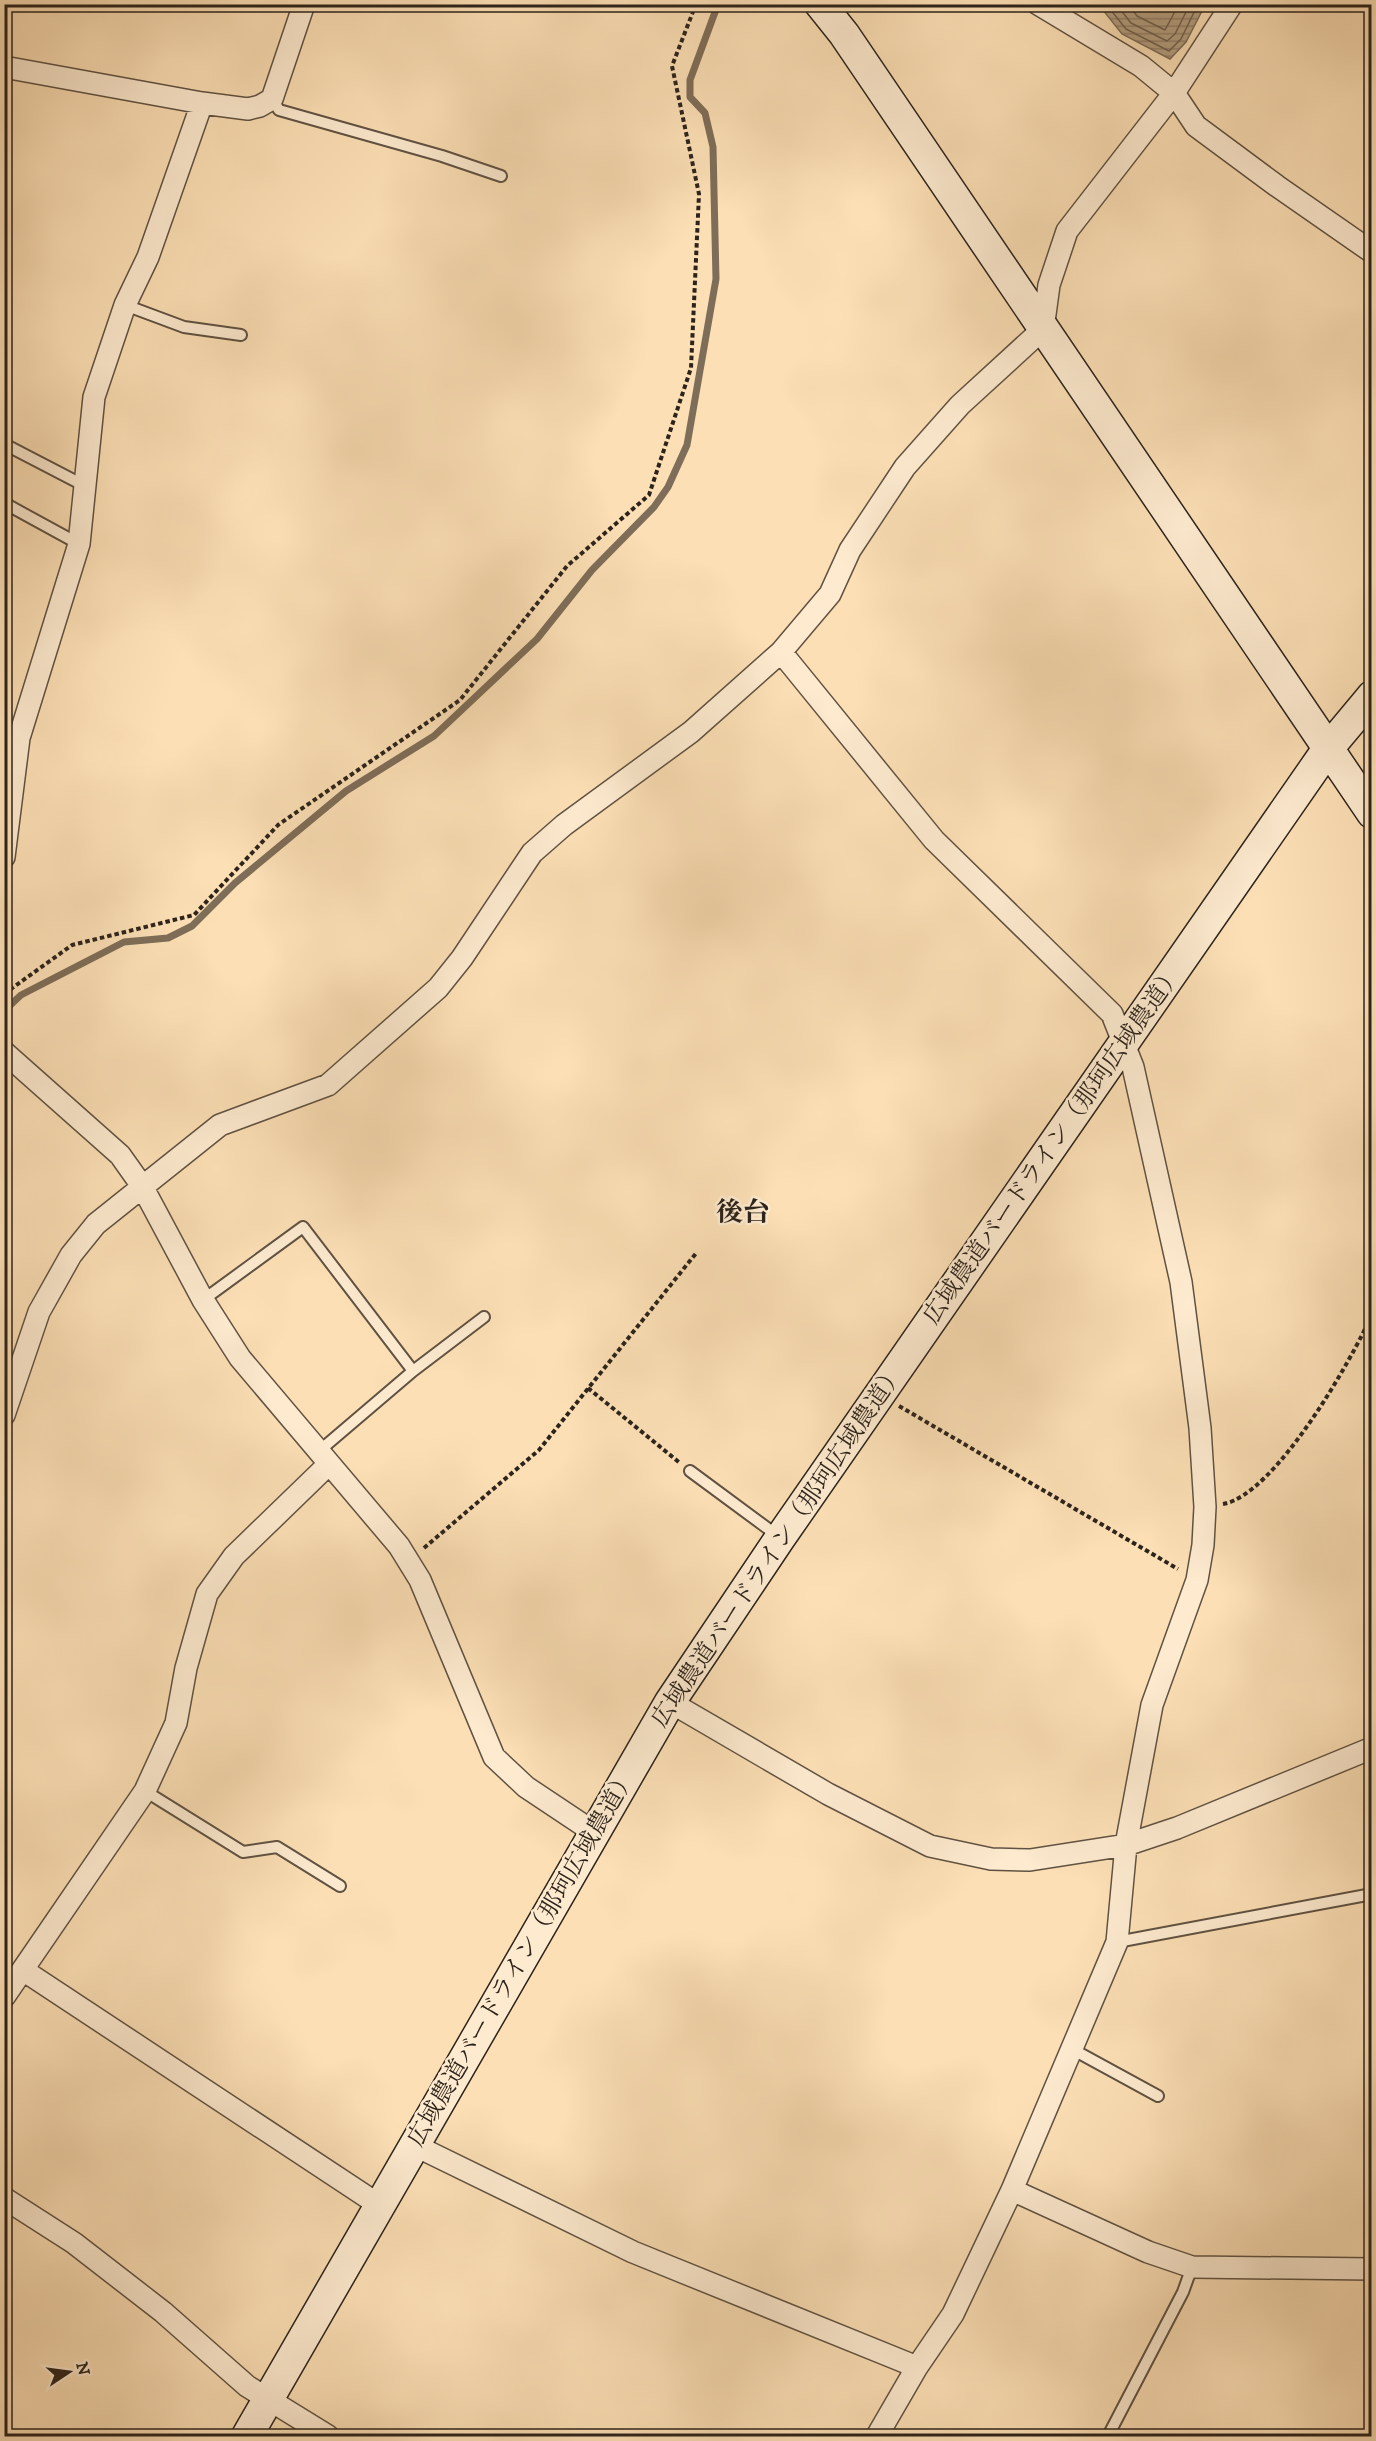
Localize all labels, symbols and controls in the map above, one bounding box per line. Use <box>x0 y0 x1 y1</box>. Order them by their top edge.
street label: 広域農道バードライン（那珂広域農道） <box>917 960 1189 1330</box>
district label: 後台 <box>716 1196 770 1230</box>
street label: 広域農道バードライン（那珂広域農道） <box>645 1359 911 1733</box>
street label: 広域農道バードライン（那珂広域農道） <box>401 1764 643 2152</box>
north arrow <box>39 2342 99 2402</box>
text: N <box>71 2360 94 2378</box>

